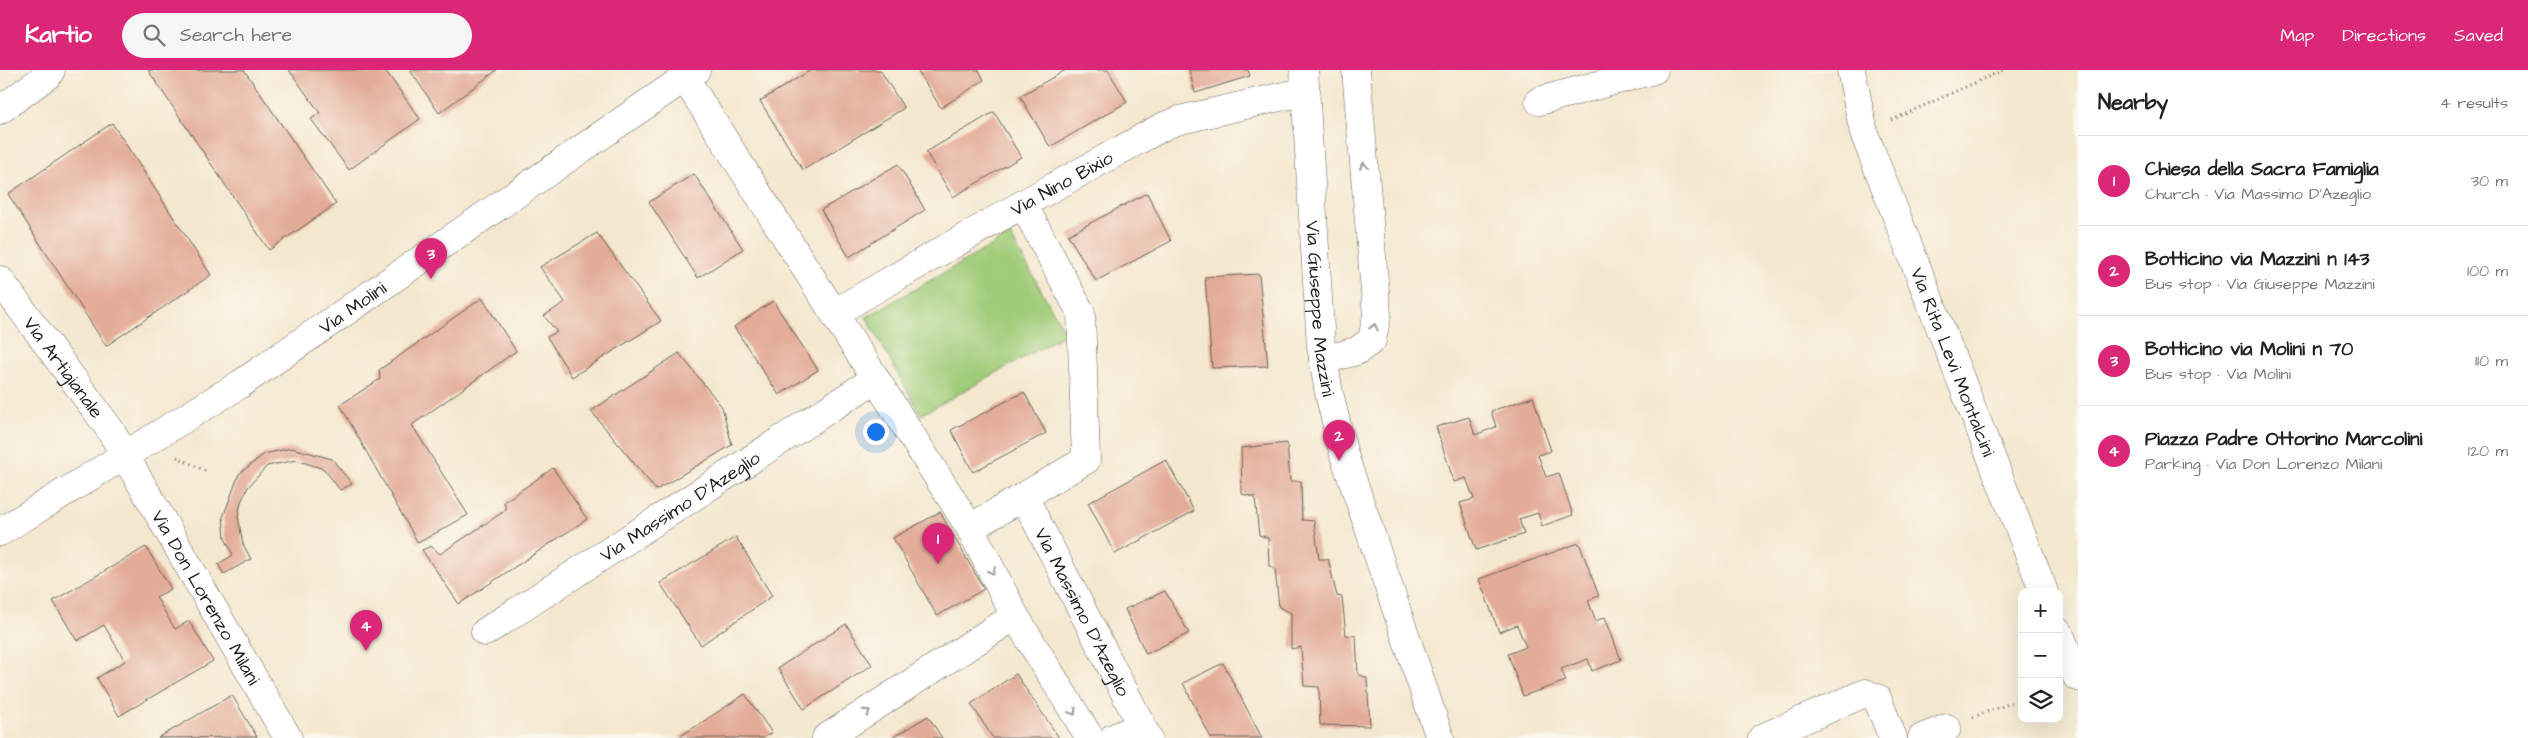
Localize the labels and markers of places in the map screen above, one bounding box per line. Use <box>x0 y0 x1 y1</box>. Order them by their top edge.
pin: 3 <box>415 238 447 279</box>
pin: 2 <box>1323 420 1355 461</box>
pin: 1 <box>922 523 954 564</box>
pin: 4 <box>350 610 382 651</box>

